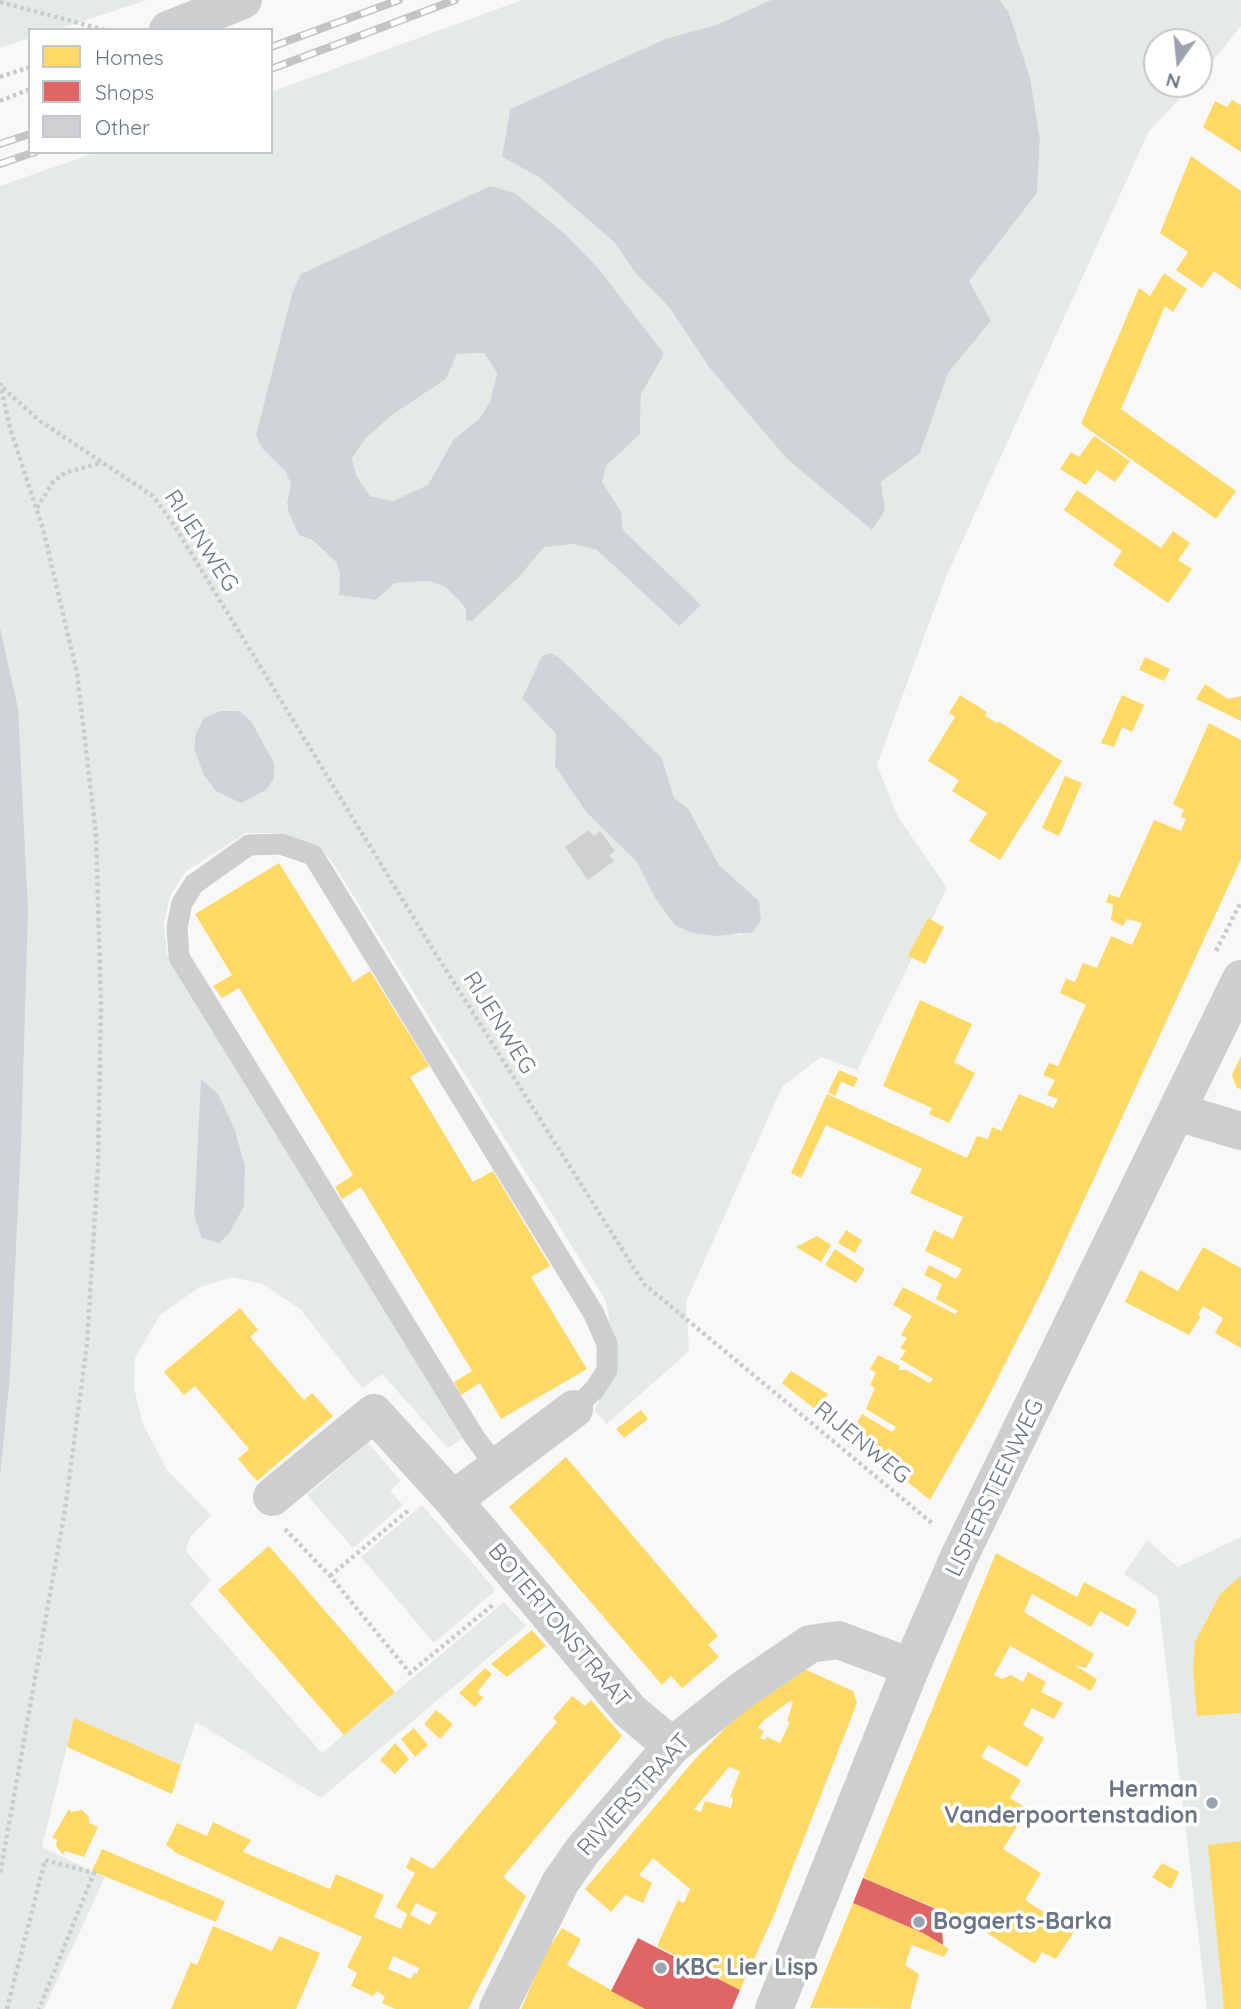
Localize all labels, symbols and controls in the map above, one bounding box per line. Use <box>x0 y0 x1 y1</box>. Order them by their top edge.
legend <box>28 28 273 154</box>
north arrow <box>1143 28 1213 98</box>
text: Homes <box>95 44 164 70</box>
text: N <box>1163 68 1183 95</box>
text: Shops <box>95 79 154 105</box>
text: Other <box>95 114 150 140</box>
street label: RIJENWEG <box>158 485 244 597</box>
street label: RIJENWEG <box>457 967 541 1079</box>
street label: LISPERSTEENWEG <box>940 1395 1050 1581</box>
street label: RIJENWEG <box>808 1396 916 1490</box>
street label: BOTERTONSTRAAT <box>482 1538 636 1714</box>
street label: RIVIERSTRAAT <box>572 1728 696 1862</box>
place label: Herman Vanderpoortenstadion <box>944 1776 1198 1830</box>
marker: Herman Vanderpoortenstadion <box>1204 1795 1220 1811</box>
place label: Bogaerts-Barka <box>933 1908 1112 1936</box>
marker: Bogaerts-Barka <box>911 1914 927 1930</box>
place label: KBC Lier Lisp <box>675 1954 818 1982</box>
marker: KBC Lier Lisp <box>653 1960 669 1976</box>

